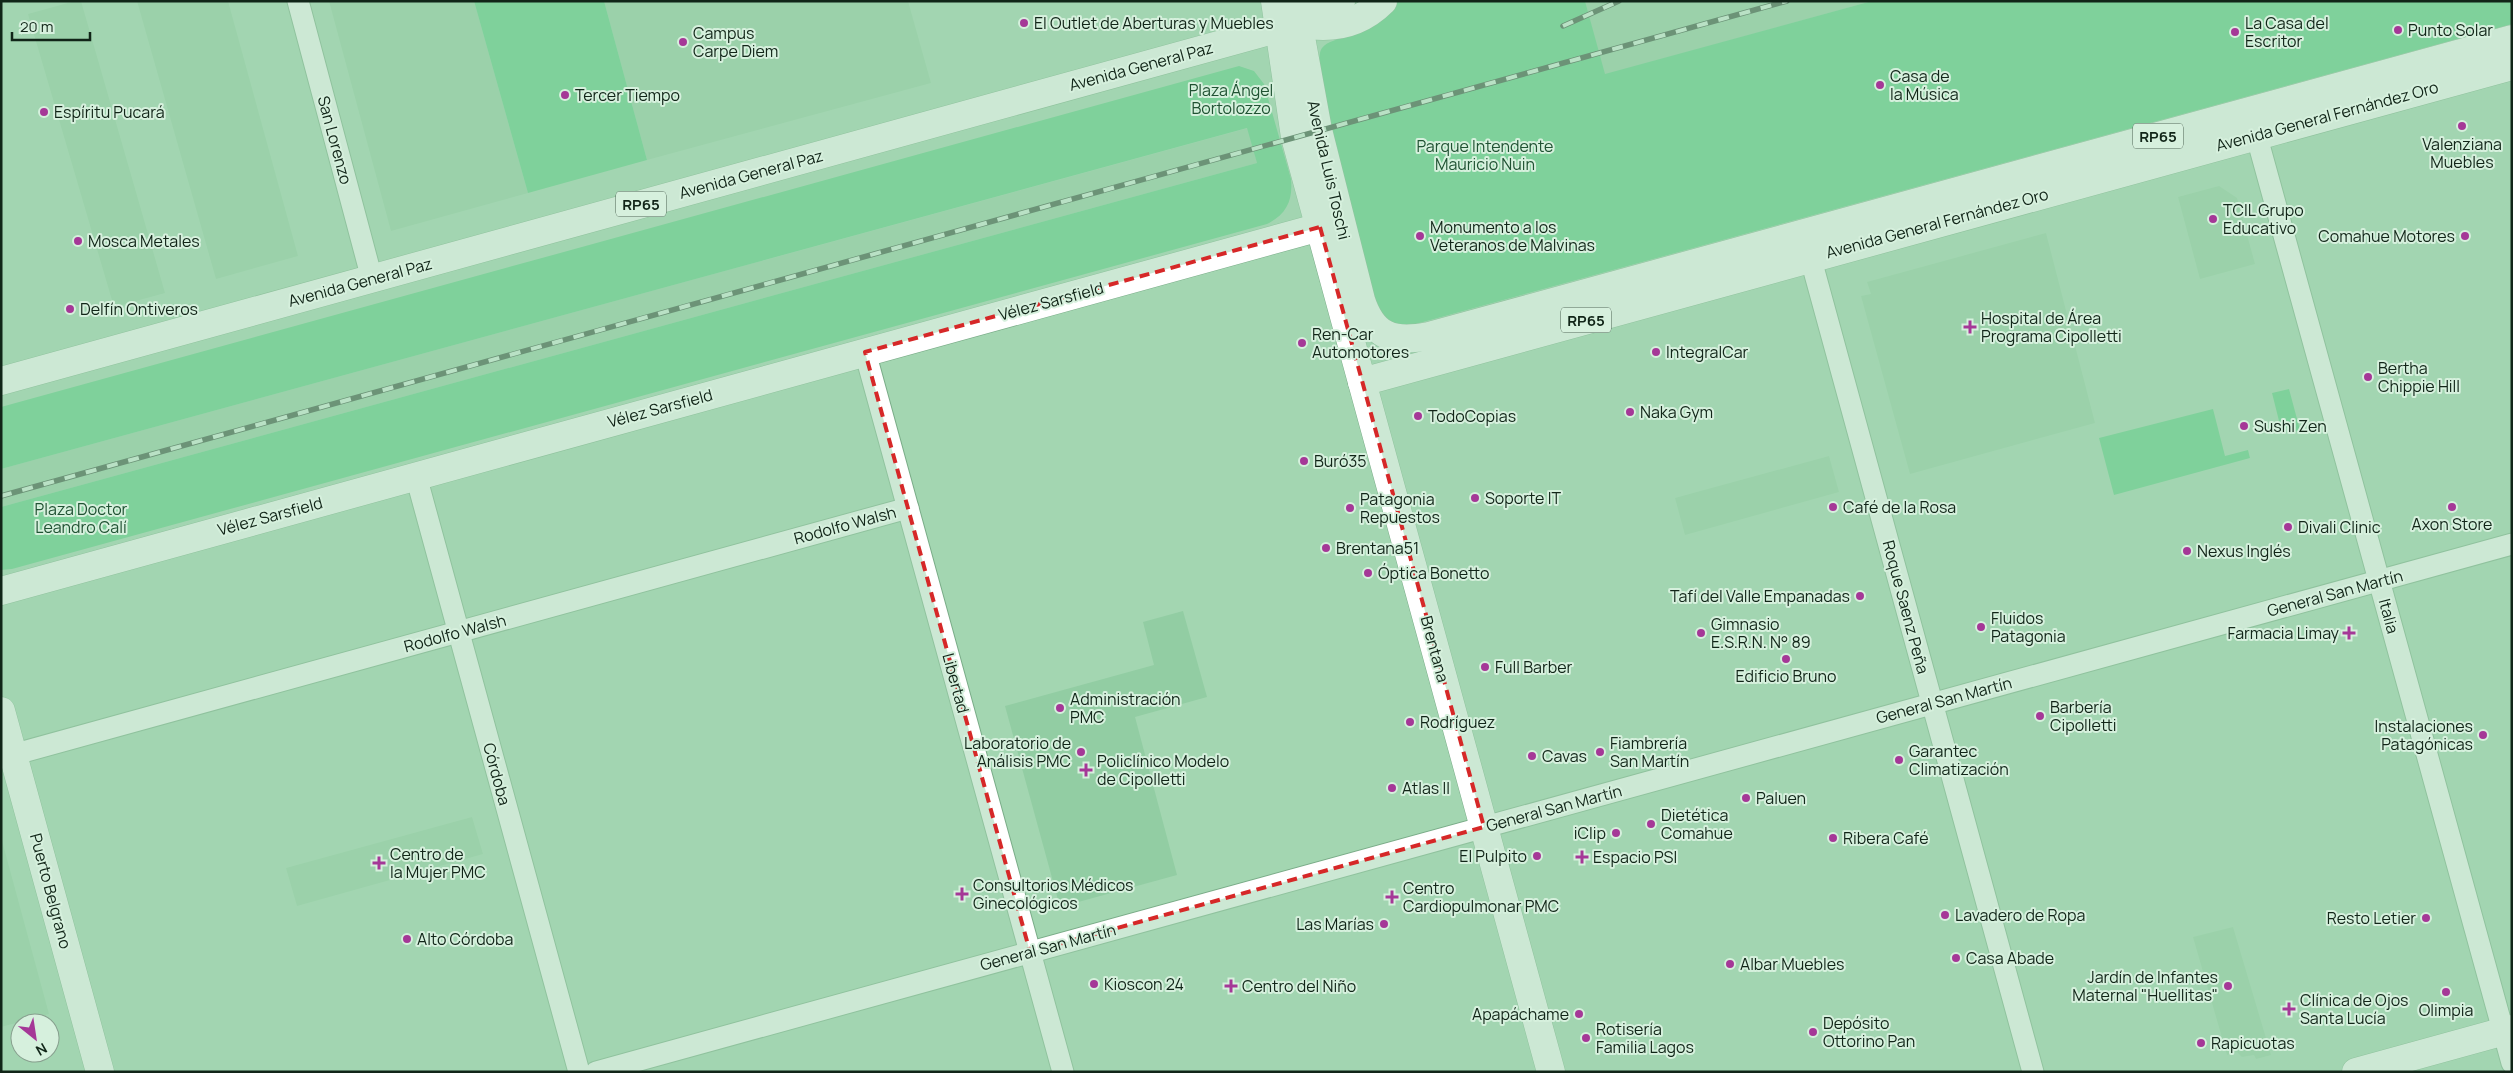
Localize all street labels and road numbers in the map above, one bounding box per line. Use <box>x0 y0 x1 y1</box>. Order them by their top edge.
street label: Avenida General Paz <box>1067 36 1215 96</box>
street label: Avenida General Fernández Oro <box>2213 76 2441 156</box>
street label: San Lorenzo <box>313 93 357 187</box>
street label: Avenida Luis Toschi <box>1302 98 1356 242</box>
road number: RP65 <box>2133 124 2183 148</box>
street label: Avenida General Paz <box>677 144 825 204</box>
street label: Avenida General Fernández Oro <box>1823 183 2051 263</box>
road number: RP65 <box>616 192 666 216</box>
street label: Avenida General Paz <box>286 252 434 312</box>
street label: Vélez Sarsfield <box>996 276 1106 326</box>
road number: RP65 <box>1561 308 1611 332</box>
street label: Vélez Sarsfield <box>605 383 715 433</box>
street label: Vélez Sarsfield <box>215 491 325 541</box>
street label: Rodolfo Walsh <box>791 501 899 549</box>
street label: Roque Saenz Peña <box>1878 538 1934 676</box>
street label: General San Martín <box>2265 564 2405 622</box>
street label: Italia <box>2374 596 2404 636</box>
street label: Rodolfo Walsh <box>401 609 509 657</box>
street label: Brentana <box>1416 613 1454 685</box>
street label: Libertad <box>937 651 975 715</box>
street label: General San Martín <box>1874 671 2014 729</box>
street label: Córdoba <box>478 740 516 808</box>
street label: General San Martín <box>1484 779 1624 837</box>
street label: Puerto Belgrano <box>25 831 77 951</box>
street label: General San Martín <box>978 918 1118 976</box>

